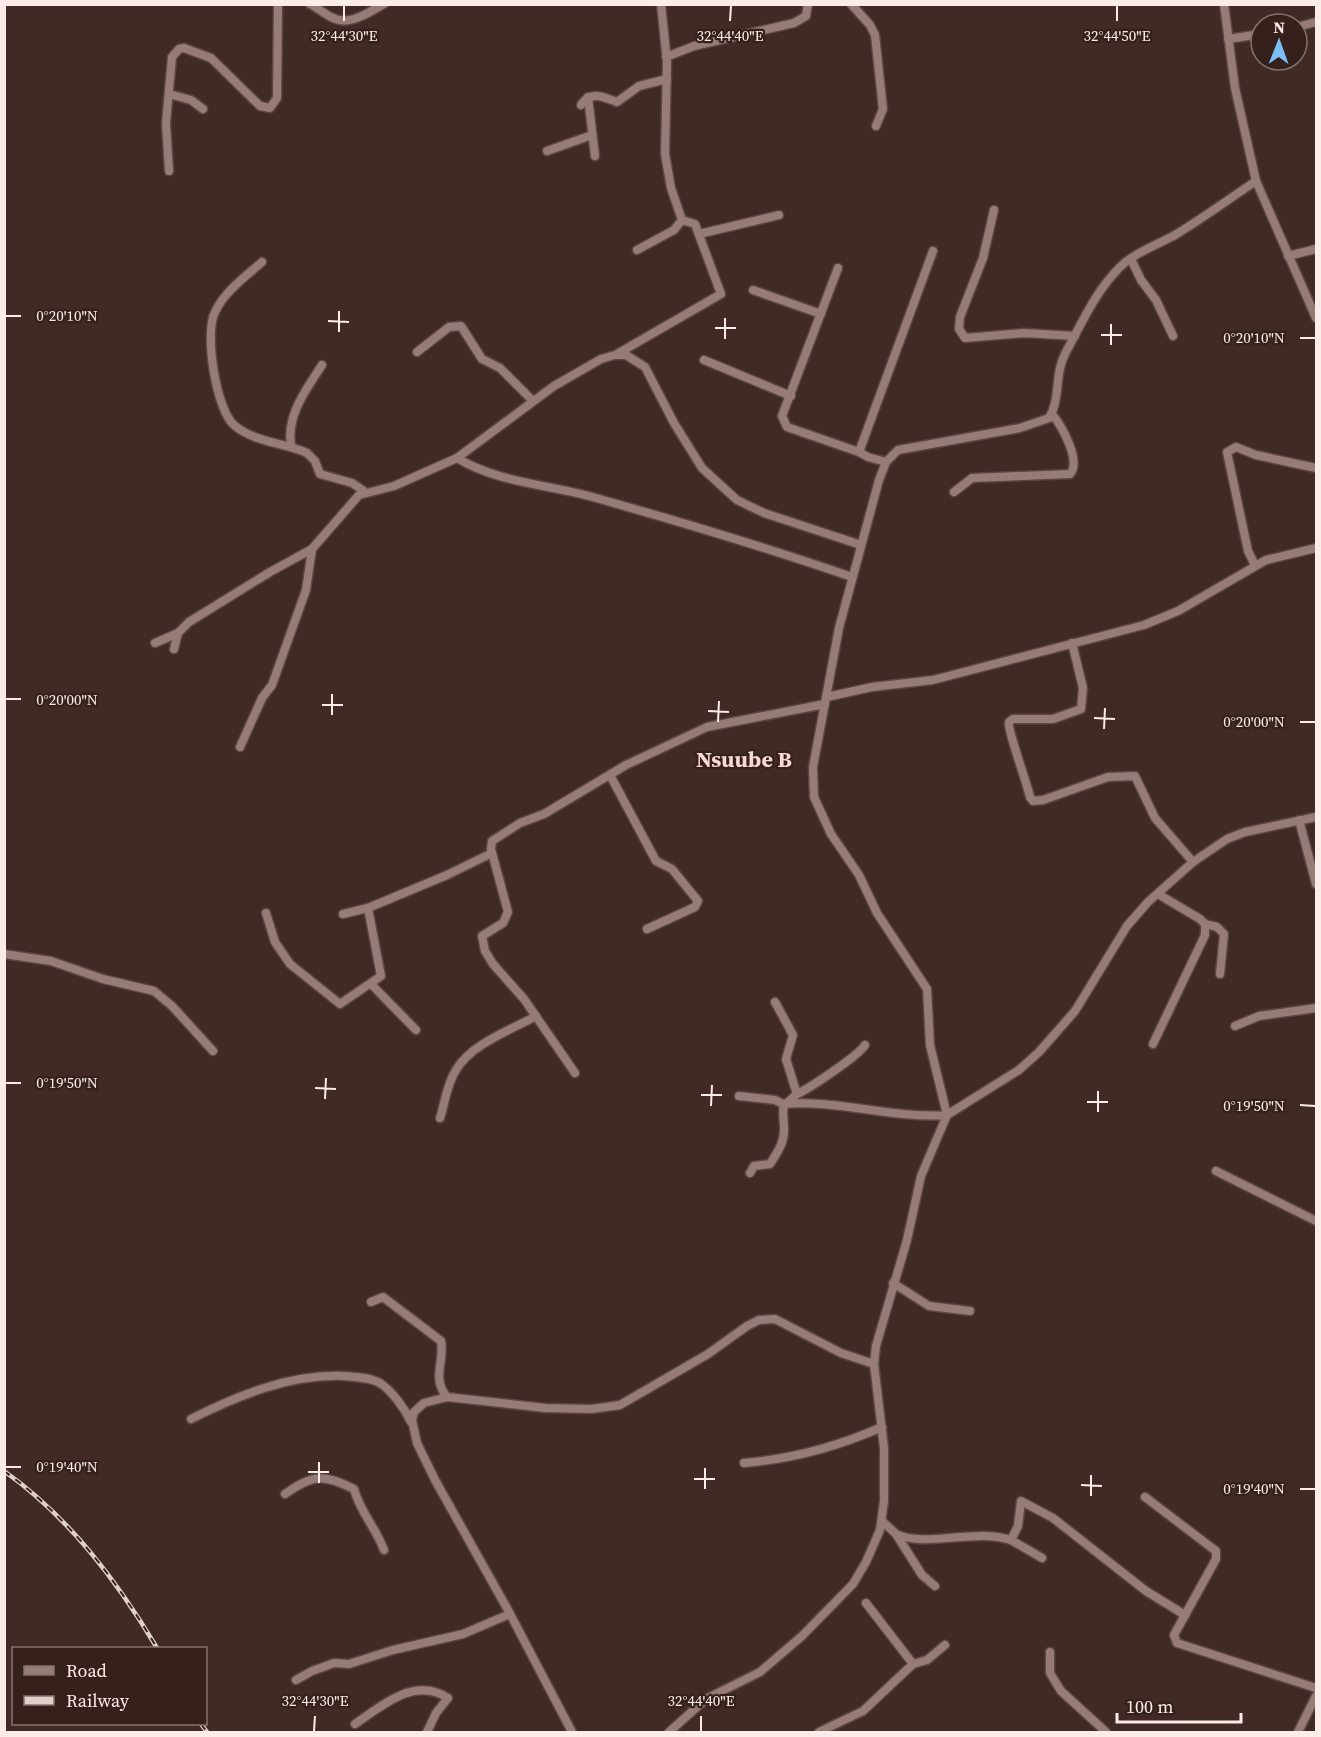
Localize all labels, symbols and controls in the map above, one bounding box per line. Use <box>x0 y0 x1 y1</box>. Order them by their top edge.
north arrow <box>1249 12 1309 72</box>
text: N <box>1273 16 1286 38</box>
text: 32°44'30"E <box>310 25 378 46</box>
text: 32°44'40"E <box>696 25 764 46</box>
text: 32°44'50"E <box>1083 25 1151 46</box>
text: 0°20'10"N <box>36 305 98 326</box>
text: 0°20'10"N <box>1223 327 1285 348</box>
text: 0°20'00"N <box>36 689 98 710</box>
text: 0°20'00"N <box>1223 711 1285 732</box>
district label: Nsuube B <box>696 744 792 774</box>
text: 0°19'50"N <box>36 1072 98 1093</box>
text: 0°19'50"N <box>1223 1095 1285 1116</box>
text: 0°19'40"N <box>36 1456 98 1477</box>
text: 0°19'40"N <box>1223 1478 1285 1499</box>
legend <box>12 1647 207 1725</box>
text: Road <box>66 1658 107 1683</box>
scale bar <box>1117 1686 1242 1724</box>
text: Railway <box>66 1688 130 1713</box>
text: 32°44'30"E <box>281 1690 349 1711</box>
text: 32°44'40"E <box>667 1690 735 1711</box>
text: 100 m <box>1126 1694 1173 1719</box>

